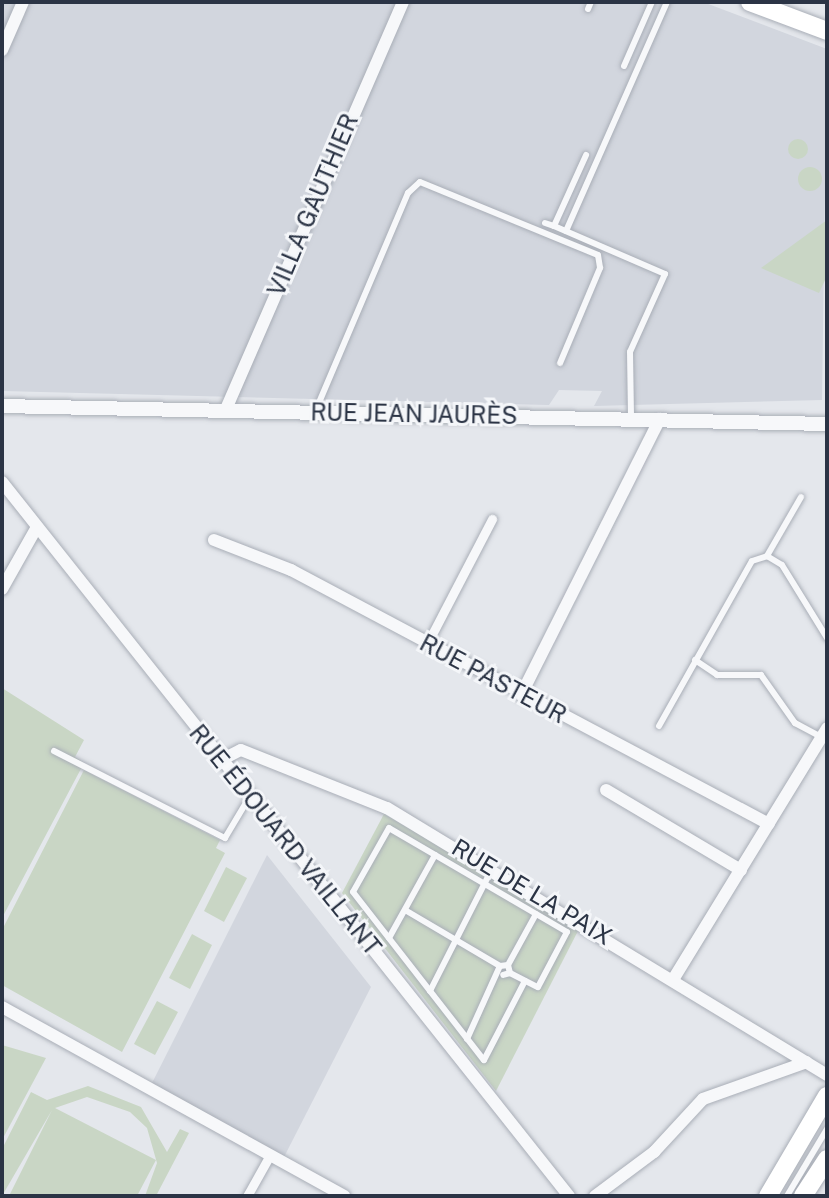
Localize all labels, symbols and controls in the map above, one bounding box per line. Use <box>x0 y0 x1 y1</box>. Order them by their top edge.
street label: VILLA GAUTHIER <box>262 109 364 301</box>
street label: RUE JEAN JAURÈS <box>310 398 518 430</box>
street label: RUE PASTEUR <box>415 628 571 730</box>
street label: RUE ÉDOUARD VAILLANT <box>183 719 387 961</box>
street label: RUE DE LA PAIX <box>447 833 617 951</box>

